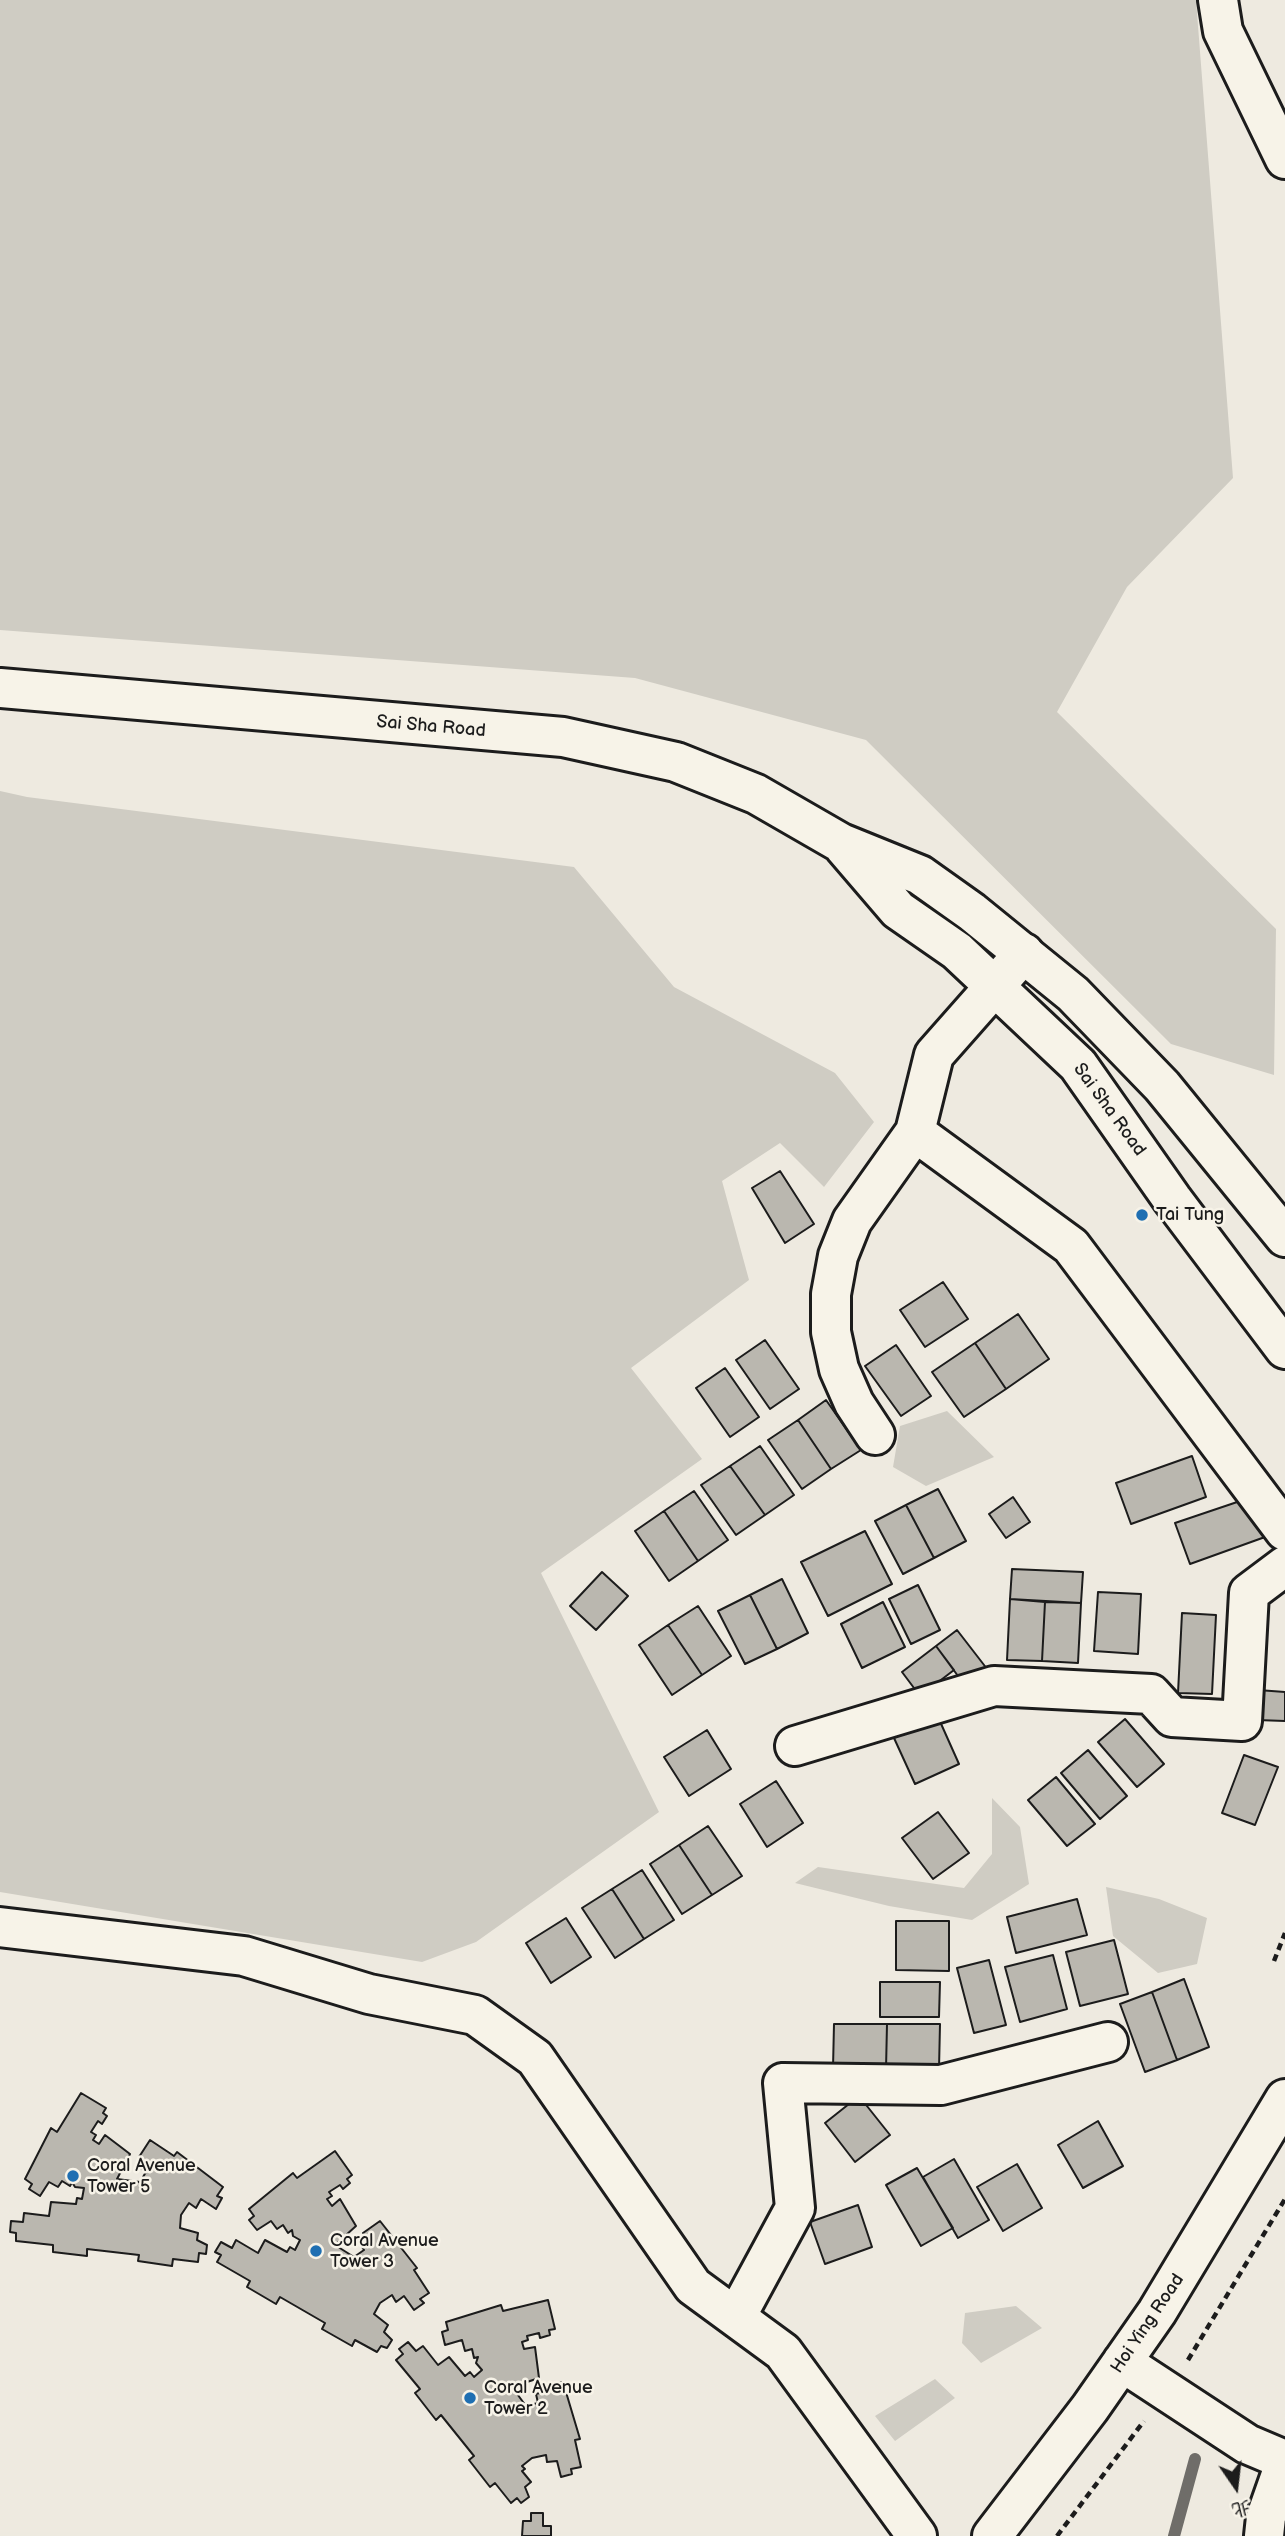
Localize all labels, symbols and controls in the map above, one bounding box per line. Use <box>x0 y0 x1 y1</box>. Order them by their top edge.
street label: Sai Sha Road <box>375 711 487 743</box>
street label: Sai Sha Road <box>1068 1059 1150 1161</box>
place label: Tai Tung <box>1156 1204 1224 1226</box>
marker: Tai Tung <box>1134 1207 1150 1223</box>
place label: Coral Avenue Tower 5 <box>87 2155 196 2198</box>
marker: Coral Avenue Tower 5 <box>65 2168 81 2184</box>
place label: Coral Avenue Tower 3 <box>330 2230 439 2272</box>
marker: Coral Avenue Tower 3 <box>308 2243 324 2259</box>
street label: Hoi Ying Road <box>1107 2270 1189 2378</box>
place label: Coral Avenue Tower 2 <box>484 2377 593 2420</box>
marker: Coral Avenue Tower 2 <box>462 2390 478 2406</box>
north arrow <box>1201 2452 1271 2522</box>
text: 北 <box>1229 2494 1253 2521</box>

